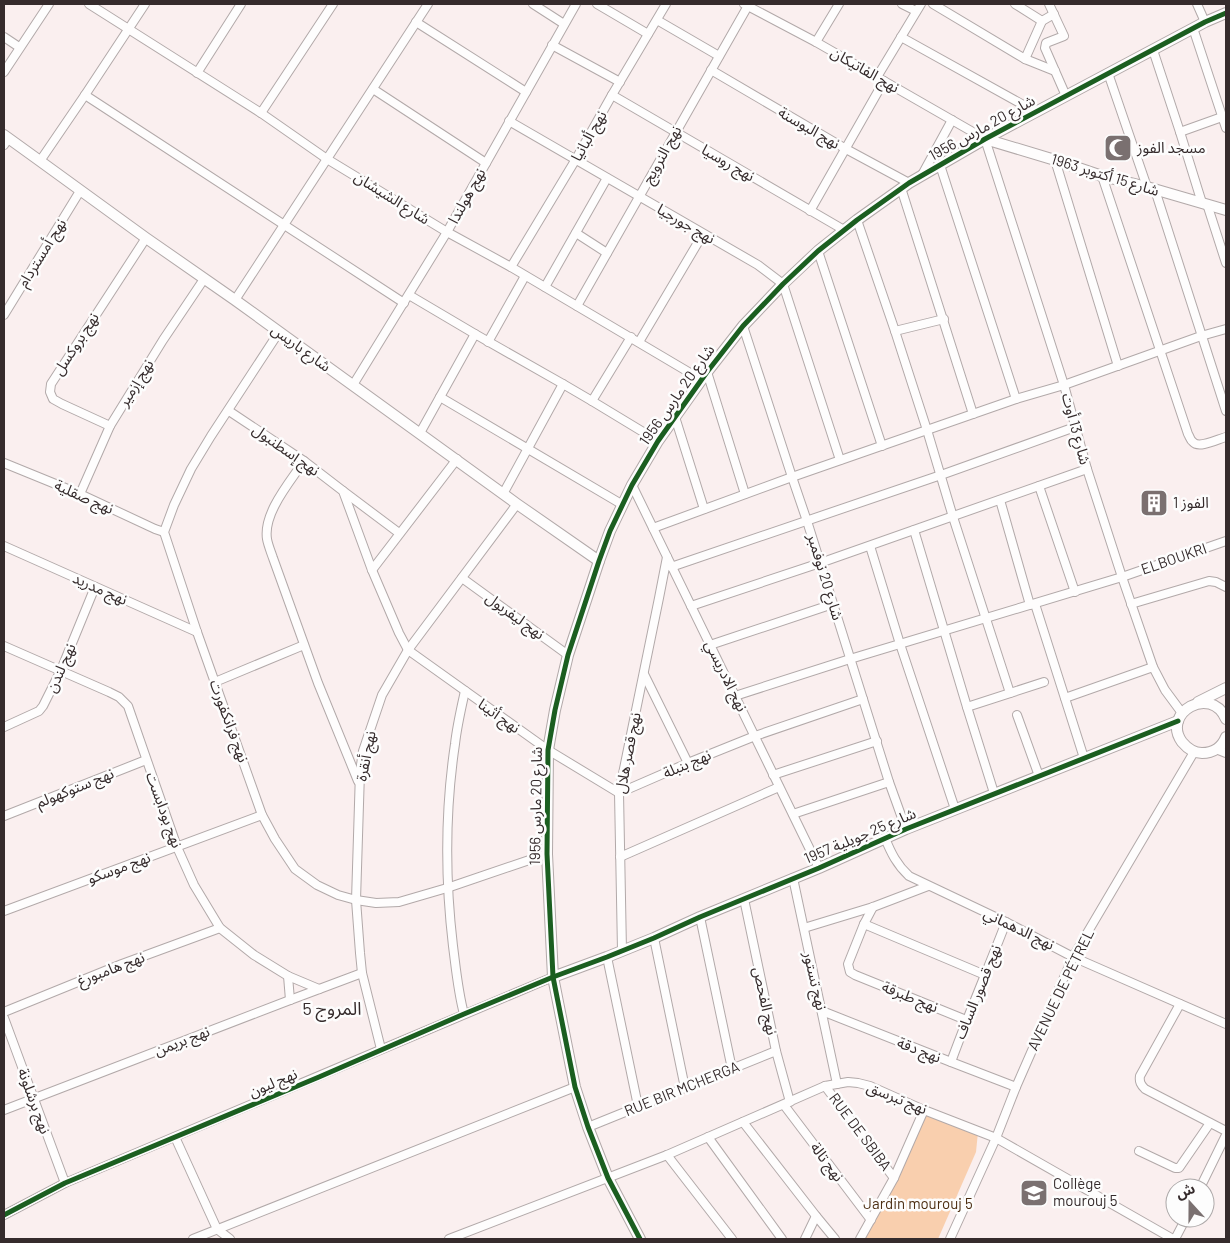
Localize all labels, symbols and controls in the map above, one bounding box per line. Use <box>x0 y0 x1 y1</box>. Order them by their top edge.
street label: نهج الفاتيكان <box>826 42 903 99</box>
street label: شارع 20 مارس 1956 <box>925 90 1040 167</box>
street label: نهج البوسنة <box>773 102 844 155</box>
street label: نهج ألبانيا <box>567 107 613 166</box>
street label: نهج النرويج <box>638 122 688 189</box>
mosque icon: مسجد الفوز <box>1103 133 1133 163</box>
place label: مسجد الفوز <box>1136 138 1206 157</box>
street label: نهج روسيا <box>697 140 758 188</box>
street label: شارع 15 أكتوبر 1963 <box>1048 149 1162 203</box>
street label: نهج هولندا <box>444 165 492 228</box>
street label: شارع الشيشان <box>349 167 434 231</box>
street label: نهج جورجيا <box>652 199 719 250</box>
street label: نهج أمستردام <box>13 215 73 292</box>
street label: نهج بروكسل <box>48 309 105 380</box>
street label: شارع باريس <box>266 320 335 378</box>
street label: شارع 20 مارس 1956 <box>635 340 721 451</box>
street label: نهج إزمير <box>113 356 160 412</box>
street label: شارع 13 أوت <box>1055 391 1095 468</box>
street label: نهج إسطنبول <box>247 419 324 482</box>
street label: نهج صقلية <box>50 475 117 521</box>
building icon: الفوز 1 <box>1139 488 1169 518</box>
place label: الفوز 1 <box>1173 493 1209 512</box>
street label: شارع 20 نوفمبر <box>800 530 848 623</box>
street label: ELBOUKRI <box>1138 538 1209 578</box>
street label: نهج مدريد <box>69 568 130 612</box>
street label: نهج ليفربول <box>480 588 549 646</box>
street label: نهج الادريسي <box>698 637 752 716</box>
street label: نهج لندن <box>41 640 82 696</box>
street label: نهج فرانكفورت <box>203 677 253 766</box>
street label: نهج أثينا <box>473 694 524 739</box>
street label: نهج قصر هلال <box>610 711 648 796</box>
street label: نهج أنقرة <box>351 729 383 783</box>
street label: نهج بنبلة <box>660 745 715 785</box>
street label: شارع 20 مارس 1956 <box>525 746 549 866</box>
street label: نهج ستوكهولم <box>33 763 118 814</box>
street label: نهج بودابست <box>139 769 187 851</box>
street label: شارع 25 جويلية 1957 <box>801 803 920 870</box>
street label: نهج موسكو <box>85 847 154 891</box>
street label: نهج الدهماني <box>979 903 1058 957</box>
street label: AVENUE DE PÉTREL <box>1023 926 1097 1053</box>
street label: نهج قصور الساف <box>950 942 1008 1043</box>
street label: نهج هامبورغ <box>74 947 148 993</box>
street label: نهج تستور <box>796 949 831 1013</box>
street label: نهج الفحص <box>746 965 782 1037</box>
street label: نهج طبرقة <box>878 977 941 1019</box>
district label: المروج 5 <box>303 997 361 1022</box>
street label: نهج بريمن <box>151 1021 213 1063</box>
street label: نهج دقة <box>893 1033 944 1069</box>
street label: RUE BIR MCHERGA <box>621 1057 742 1119</box>
street label: نهج ليون <box>246 1064 301 1104</box>
street label: نهج برشلونة <box>11 1065 55 1137</box>
street label: نهج تبرسق <box>863 1077 930 1121</box>
street label: RUE DE SBIBA <box>826 1089 896 1174</box>
street label: نهج تالة <box>804 1138 848 1187</box>
place label: Collège mourouj 5 <box>1053 1174 1118 1209</box>
school or university icon: Collège mourouj 5 <box>1019 1178 1049 1208</box>
north arrow <box>1165 1178 1215 1228</box>
text: ش <box>1173 1179 1197 1202</box>
park label: Jardin mourouj 5 <box>863 1194 973 1212</box>

